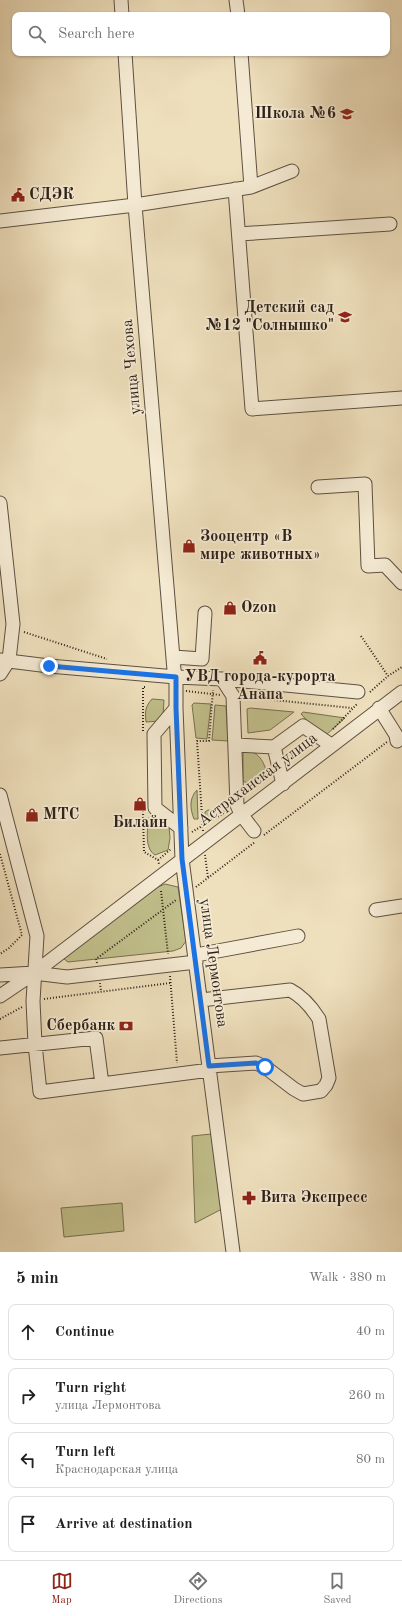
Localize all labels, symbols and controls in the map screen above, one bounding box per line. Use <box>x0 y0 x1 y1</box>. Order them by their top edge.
search box <box>12 12 390 56</box>
icon: search <box>26 23 48 45</box>
text: Search here <box>58 27 135 42</box>
place label: Школа №6 <box>255 106 336 122</box>
school or university icon: Школа №6 <box>339 106 355 122</box>
public building icon: СДЭК <box>10 187 26 203</box>
place label: СДЭК <box>29 187 74 203</box>
place label: Детский сад №12 "Солнышко" <box>205 300 334 334</box>
school or university icon: Детский сад №12 "Солнышко" <box>337 309 353 325</box>
street label: улица Чехова <box>120 318 144 415</box>
place label: Зооцентр «В мире животных» <box>200 529 321 563</box>
shop icon: Зооцентр «В мире животных» <box>181 538 197 554</box>
shop icon: Ozon <box>222 600 238 616</box>
place label: Ozon <box>241 600 277 616</box>
public building icon: УВД города-курорта Анапа <box>252 650 268 666</box>
route end <box>40 657 58 675</box>
place label: УВД города-курорта Анапа <box>184 669 336 703</box>
street label: Астраханская улица <box>195 730 321 830</box>
shop icon: Билайн <box>132 796 148 812</box>
shop icon: МТС <box>24 807 40 823</box>
place label: МТС <box>43 807 79 823</box>
place label: Билайн <box>112 815 168 831</box>
street label: улица Лермонтова <box>196 897 230 1029</box>
place label: Сбербанк <box>46 1018 116 1034</box>
bank icon: Сбербанк <box>118 1018 134 1034</box>
route start <box>256 1058 274 1076</box>
pharmacy icon: Вита Экспресс <box>241 1190 257 1206</box>
place label: Вита Экспресс <box>260 1190 368 1206</box>
text: 5 min <box>16 1270 59 1287</box>
text: Walk · 380 m <box>309 1271 386 1284</box>
icon: ahead <box>17 1321 39 1343</box>
text: Continue <box>55 1325 114 1340</box>
text: 40 m <box>356 1325 385 1338</box>
text: Turn right <box>55 1381 126 1396</box>
icon: right <box>17 1385 39 1407</box>
text: 260 m <box>348 1389 385 1402</box>
text: улица Лермонтова <box>55 1399 161 1412</box>
text: Turn left <box>55 1445 115 1460</box>
icon: left <box>17 1449 39 1471</box>
text: 80 m <box>356 1453 385 1466</box>
text: Краснодарская улица <box>55 1463 178 1476</box>
icon: arrive <box>17 1513 39 1535</box>
text: Arrive at destination <box>55 1517 193 1532</box>
tab: Map <box>51 1570 73 1608</box>
tab: Directions <box>174 1570 222 1608</box>
tab: Saved <box>323 1570 351 1608</box>

